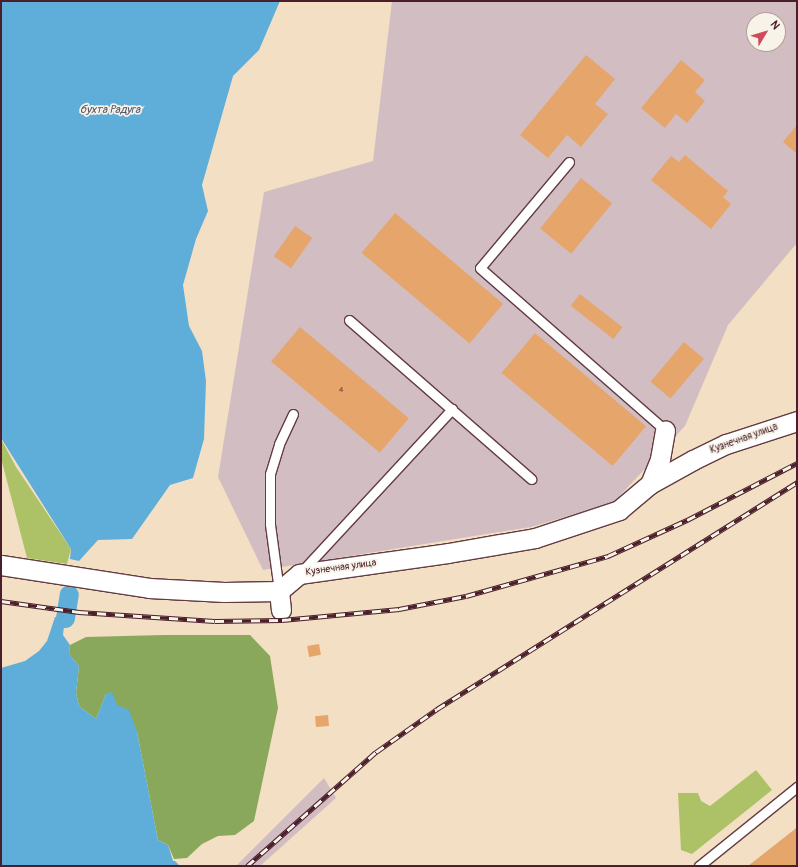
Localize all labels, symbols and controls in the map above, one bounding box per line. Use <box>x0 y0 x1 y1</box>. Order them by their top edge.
north arrow <box>746 12 786 52</box>
text: N <box>768 18 782 32</box>
water label: бухта Радуга <box>80 103 140 117</box>
house number: 4 <box>339 385 343 395</box>
street label: Кузнечная улица <box>708 421 780 457</box>
street label: Кузнечная улица <box>305 557 377 579</box>

